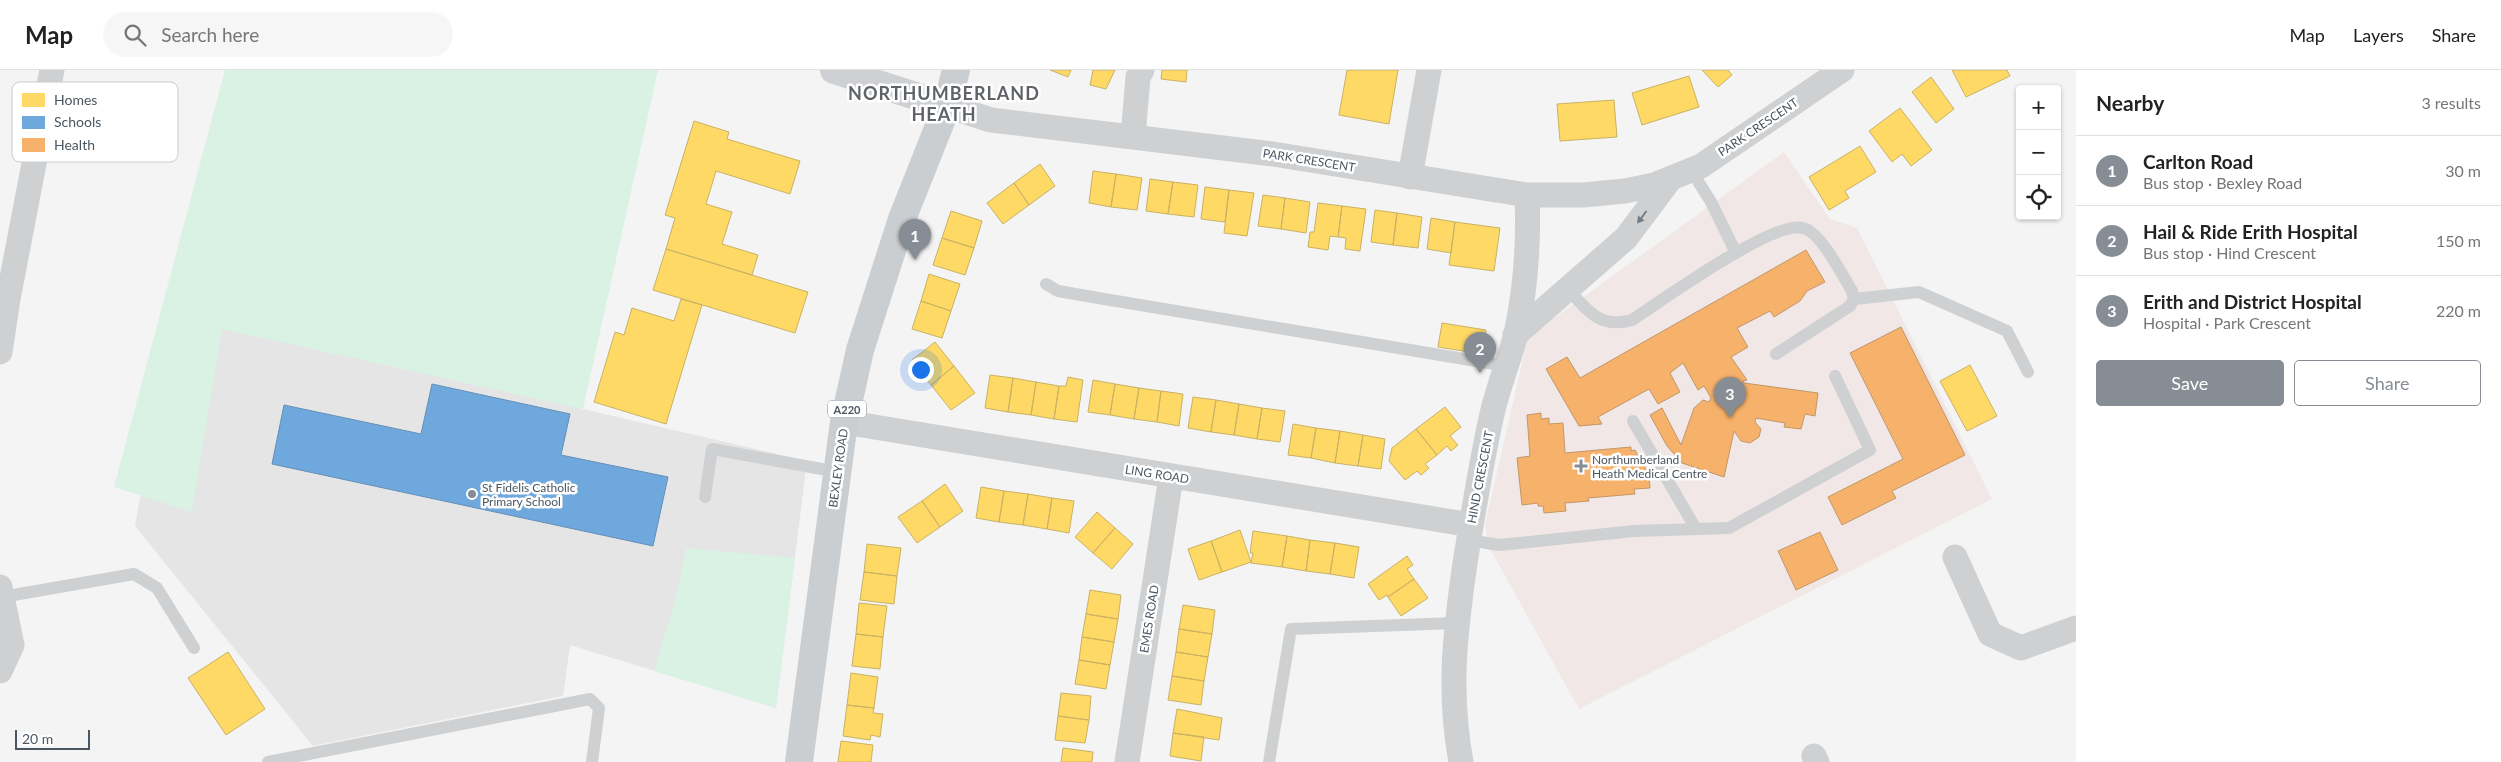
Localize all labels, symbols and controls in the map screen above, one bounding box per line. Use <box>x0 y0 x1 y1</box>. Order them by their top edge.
search box <box>103 12 453 57</box>
text: Map <box>25 20 73 49</box>
icon: search <box>121 21 149 49</box>
text: Search here <box>161 23 259 46</box>
text: Map <box>2289 24 2325 46</box>
text: Layers <box>2353 24 2404 46</box>
text: Share <box>2432 24 2476 46</box>
legend <box>12 82 178 162</box>
district label: NORTHUMBERLAND HEATH <box>848 82 1040 125</box>
map controls <box>2016 85 2061 220</box>
button: + <box>2016 85 2061 130</box>
text: Nearby <box>2096 90 2164 115</box>
text: Homes <box>54 91 97 108</box>
text: 3 results <box>2421 93 2481 112</box>
street label: PARK CRESCENT <box>1715 95 1801 159</box>
text: Schools <box>54 113 101 130</box>
button: − <box>2016 130 2061 175</box>
text: Health <box>54 136 95 153</box>
street label: PARK CRESCENT <box>1262 145 1356 175</box>
text: Carlton Road <box>2143 150 2253 173</box>
text: 1 <box>2107 161 2117 180</box>
text: 30 m <box>2445 161 2481 180</box>
text: Bus stop · Bexley Road <box>2143 173 2302 192</box>
button: locate <box>2016 175 2061 220</box>
one-way arrow <box>1636 210 1647 223</box>
pin: 1 <box>899 219 931 260</box>
text: Hail & Ride Erith Hospital <box>2143 220 2358 243</box>
text: 2 <box>2107 231 2117 250</box>
text: 150 m <box>2436 231 2481 250</box>
text: Bus stop · Hind Crescent <box>2143 243 2316 262</box>
text: Erith and District Hospital <box>2143 290 2362 313</box>
text: 3 <box>2107 301 2117 320</box>
text: 220 m <box>2436 301 2481 320</box>
text: Hospital · Park Crescent <box>2143 313 2311 332</box>
pin: 2 <box>1464 332 1496 373</box>
your location <box>908 357 934 383</box>
button: Save <box>2096 360 2284 406</box>
button: Share <box>2294 360 2481 406</box>
pin: 3 <box>1714 377 1746 418</box>
road number: A220 <box>828 400 866 418</box>
street label: BEXLEY ROAD <box>825 427 851 509</box>
street label: HIND CRESCENT <box>1464 429 1496 525</box>
place label: Northumberland Heath Medical Centre <box>1592 452 1707 481</box>
marker: Northumberland Heath Medical Centre <box>1574 459 1588 473</box>
street label: LING ROAD <box>1124 462 1190 486</box>
place label: St Fidelis Catholic Primary School <box>482 480 576 509</box>
marker: St Fidelis Catholic Primary School <box>466 488 478 500</box>
street label: EMES ROAD <box>1136 584 1162 654</box>
scale bar <box>15 727 90 750</box>
text: 20 m <box>22 730 53 747</box>

